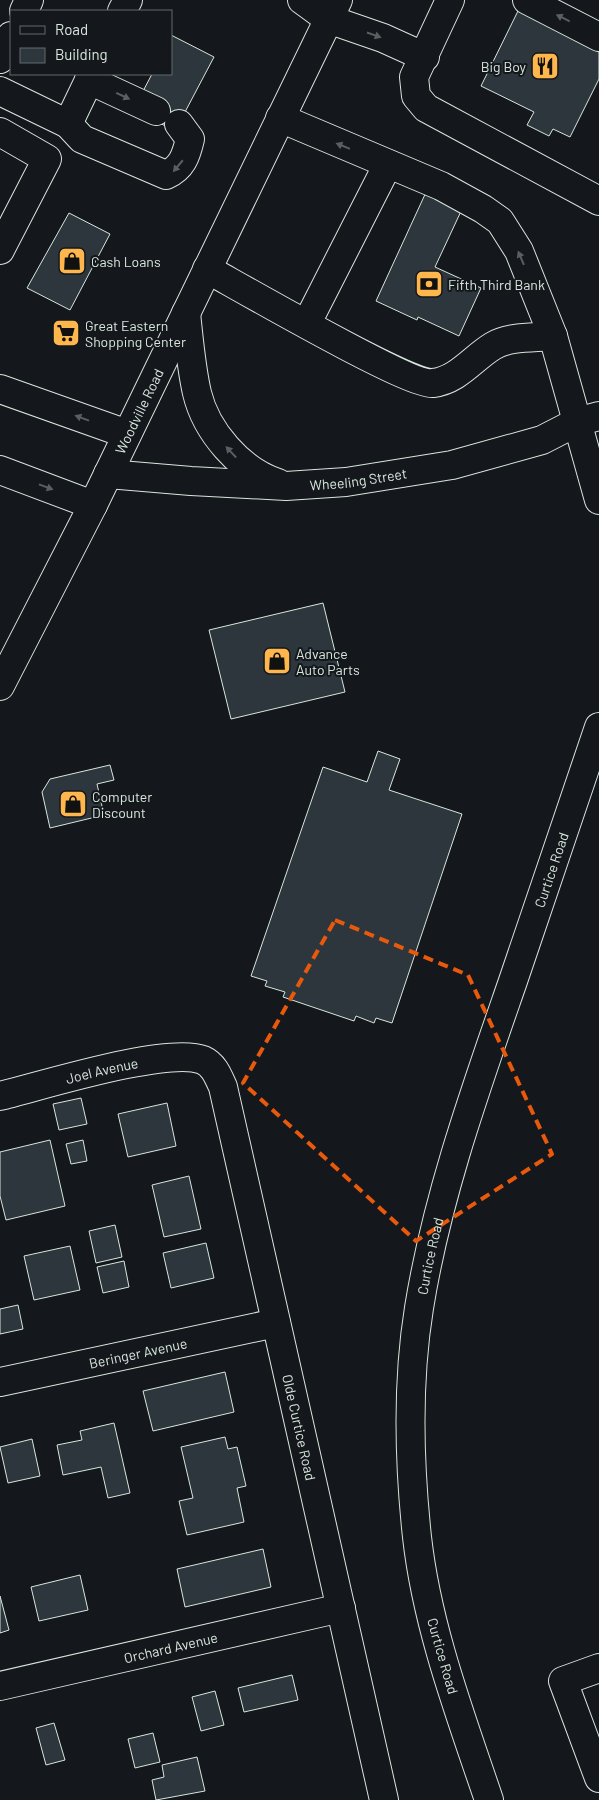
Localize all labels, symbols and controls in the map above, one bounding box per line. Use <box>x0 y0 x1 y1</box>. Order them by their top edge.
legend <box>10 10 172 75</box>
one-way arrow <box>556 14 570 22</box>
text: Road <box>55 20 88 38</box>
one-way arrow <box>367 32 382 39</box>
text: Building <box>55 45 108 63</box>
restaurant icon: Big Boy <box>530 51 560 81</box>
place label: Big Boy <box>481 58 527 75</box>
one-way arrow <box>116 92 130 100</box>
one-way arrow <box>336 142 350 150</box>
one-way arrow <box>172 159 183 172</box>
shop icon: Cash Loans <box>57 246 87 276</box>
one-way arrow <box>517 251 525 265</box>
place label: Cash Loans <box>91 253 161 270</box>
bank icon: Fifth Third Bank <box>414 269 444 299</box>
place label: Fifth Third Bank <box>448 276 545 293</box>
place label: Great Eastern Shopping Center <box>85 317 186 350</box>
supermarket icon: Great Eastern Shopping Center <box>51 318 81 348</box>
street label: Woodville Road <box>111 366 166 456</box>
one-way arrow <box>74 414 89 421</box>
one-way arrow <box>225 446 237 458</box>
street label: Wheeling Street <box>309 464 408 493</box>
one-way arrow <box>39 483 54 491</box>
place label: Advance Auto Parts <box>296 645 360 678</box>
shop icon: Advance Auto Parts <box>262 646 292 676</box>
place label: Computer Discount <box>92 788 152 821</box>
shop icon: Computer Discount <box>58 789 88 819</box>
street label: Curtice Road <box>530 830 571 910</box>
street label: Joel Avenue <box>64 1054 139 1087</box>
street label: Curtice Road <box>413 1216 446 1296</box>
street label: Beringer Avenue <box>87 1334 189 1371</box>
street label: Olde Curtice Road <box>280 1373 320 1482</box>
street label: Curtice Road <box>424 1616 462 1696</box>
street label: Orchard Avenue <box>122 1628 219 1666</box>

